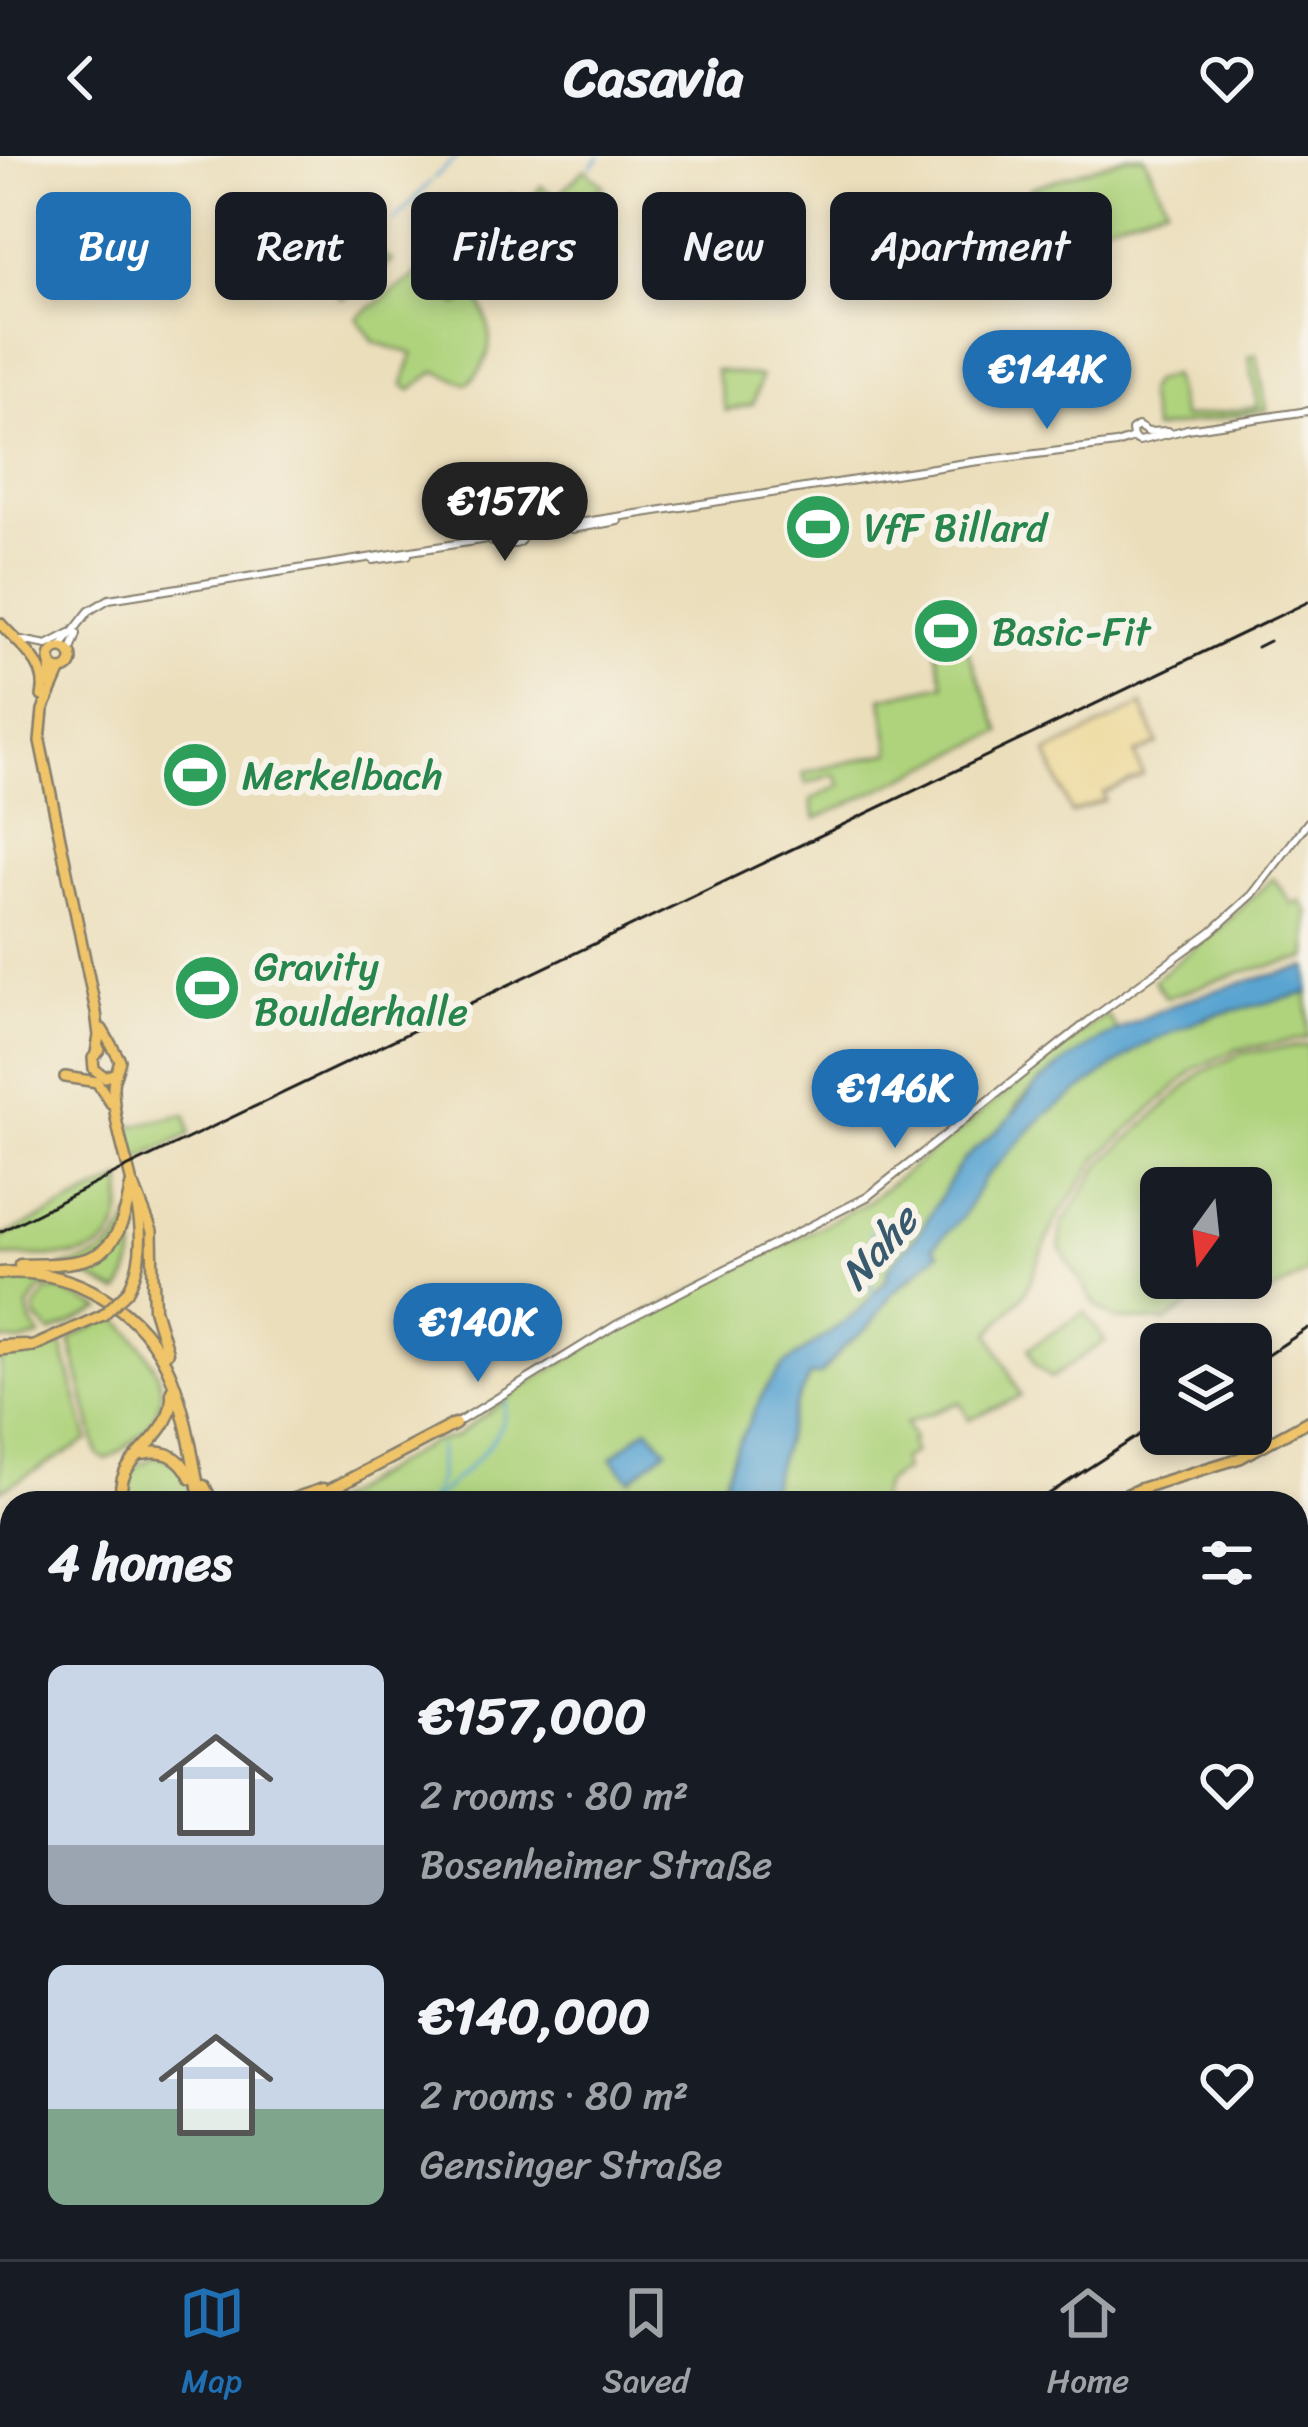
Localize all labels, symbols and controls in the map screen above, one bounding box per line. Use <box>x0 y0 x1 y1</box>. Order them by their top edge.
text: Casavia <box>564 30 744 126</box>
icon: back <box>48 45 114 111</box>
icon: heart <box>1194 45 1260 111</box>
chip: Buy <box>36 192 191 300</box>
chip: Rent <box>215 192 387 300</box>
chip: Filters <box>411 192 618 300</box>
chip: New <box>642 192 806 300</box>
chip: Apartment <box>830 192 1112 300</box>
pin: €144K <box>963 330 1131 432</box>
text: €144K <box>989 334 1105 403</box>
pin: €157K <box>421 462 589 564</box>
text: €157K <box>449 466 561 535</box>
sports icon: VfF Billard <box>783 492 853 562</box>
place label: VfF Billard <box>864 493 1049 562</box>
sports icon: Basic-Fit <box>911 596 981 666</box>
place label: Basic-Fit <box>992 597 1151 666</box>
sports icon: Merkelbach <box>160 740 230 810</box>
place label: Merkelbach <box>242 741 443 810</box>
place label: Gravity Boulderhalle <box>254 932 468 1046</box>
sports icon: Gravity Boulderhalle <box>172 953 242 1023</box>
pin: €146K <box>811 1049 979 1151</box>
text: €146K <box>839 1053 951 1122</box>
north arrow <box>1140 1167 1272 1299</box>
map controls <box>1140 1167 1272 1455</box>
water label: Nahe <box>820 1185 940 1307</box>
pin: €140K <box>394 1283 562 1385</box>
text: €140K <box>420 1287 536 1356</box>
button: layers <box>1140 1323 1272 1455</box>
text: 4 homes <box>48 1518 232 1608</box>
icon: filters <box>1194 1530 1260 1596</box>
text: €157,000 <box>420 1671 646 1761</box>
icon: home <box>144 1713 288 1857</box>
icon: heart <box>1194 1752 1260 1818</box>
text: 2 rooms · 80 m² <box>420 1761 689 1830</box>
text: Bosenheimer Straße <box>420 1830 772 1899</box>
text: €140,000 <box>420 1971 650 2061</box>
icon: home <box>144 2013 288 2157</box>
icon: heart <box>1194 2052 1260 2118</box>
text: 2 rooms · 80 m² <box>420 2061 689 2130</box>
text: Gensinger Straße <box>420 2130 723 2199</box>
tab: Map <box>179 2280 245 2410</box>
tab: Saved <box>602 2280 689 2410</box>
tab: Home <box>1047 2280 1129 2410</box>

